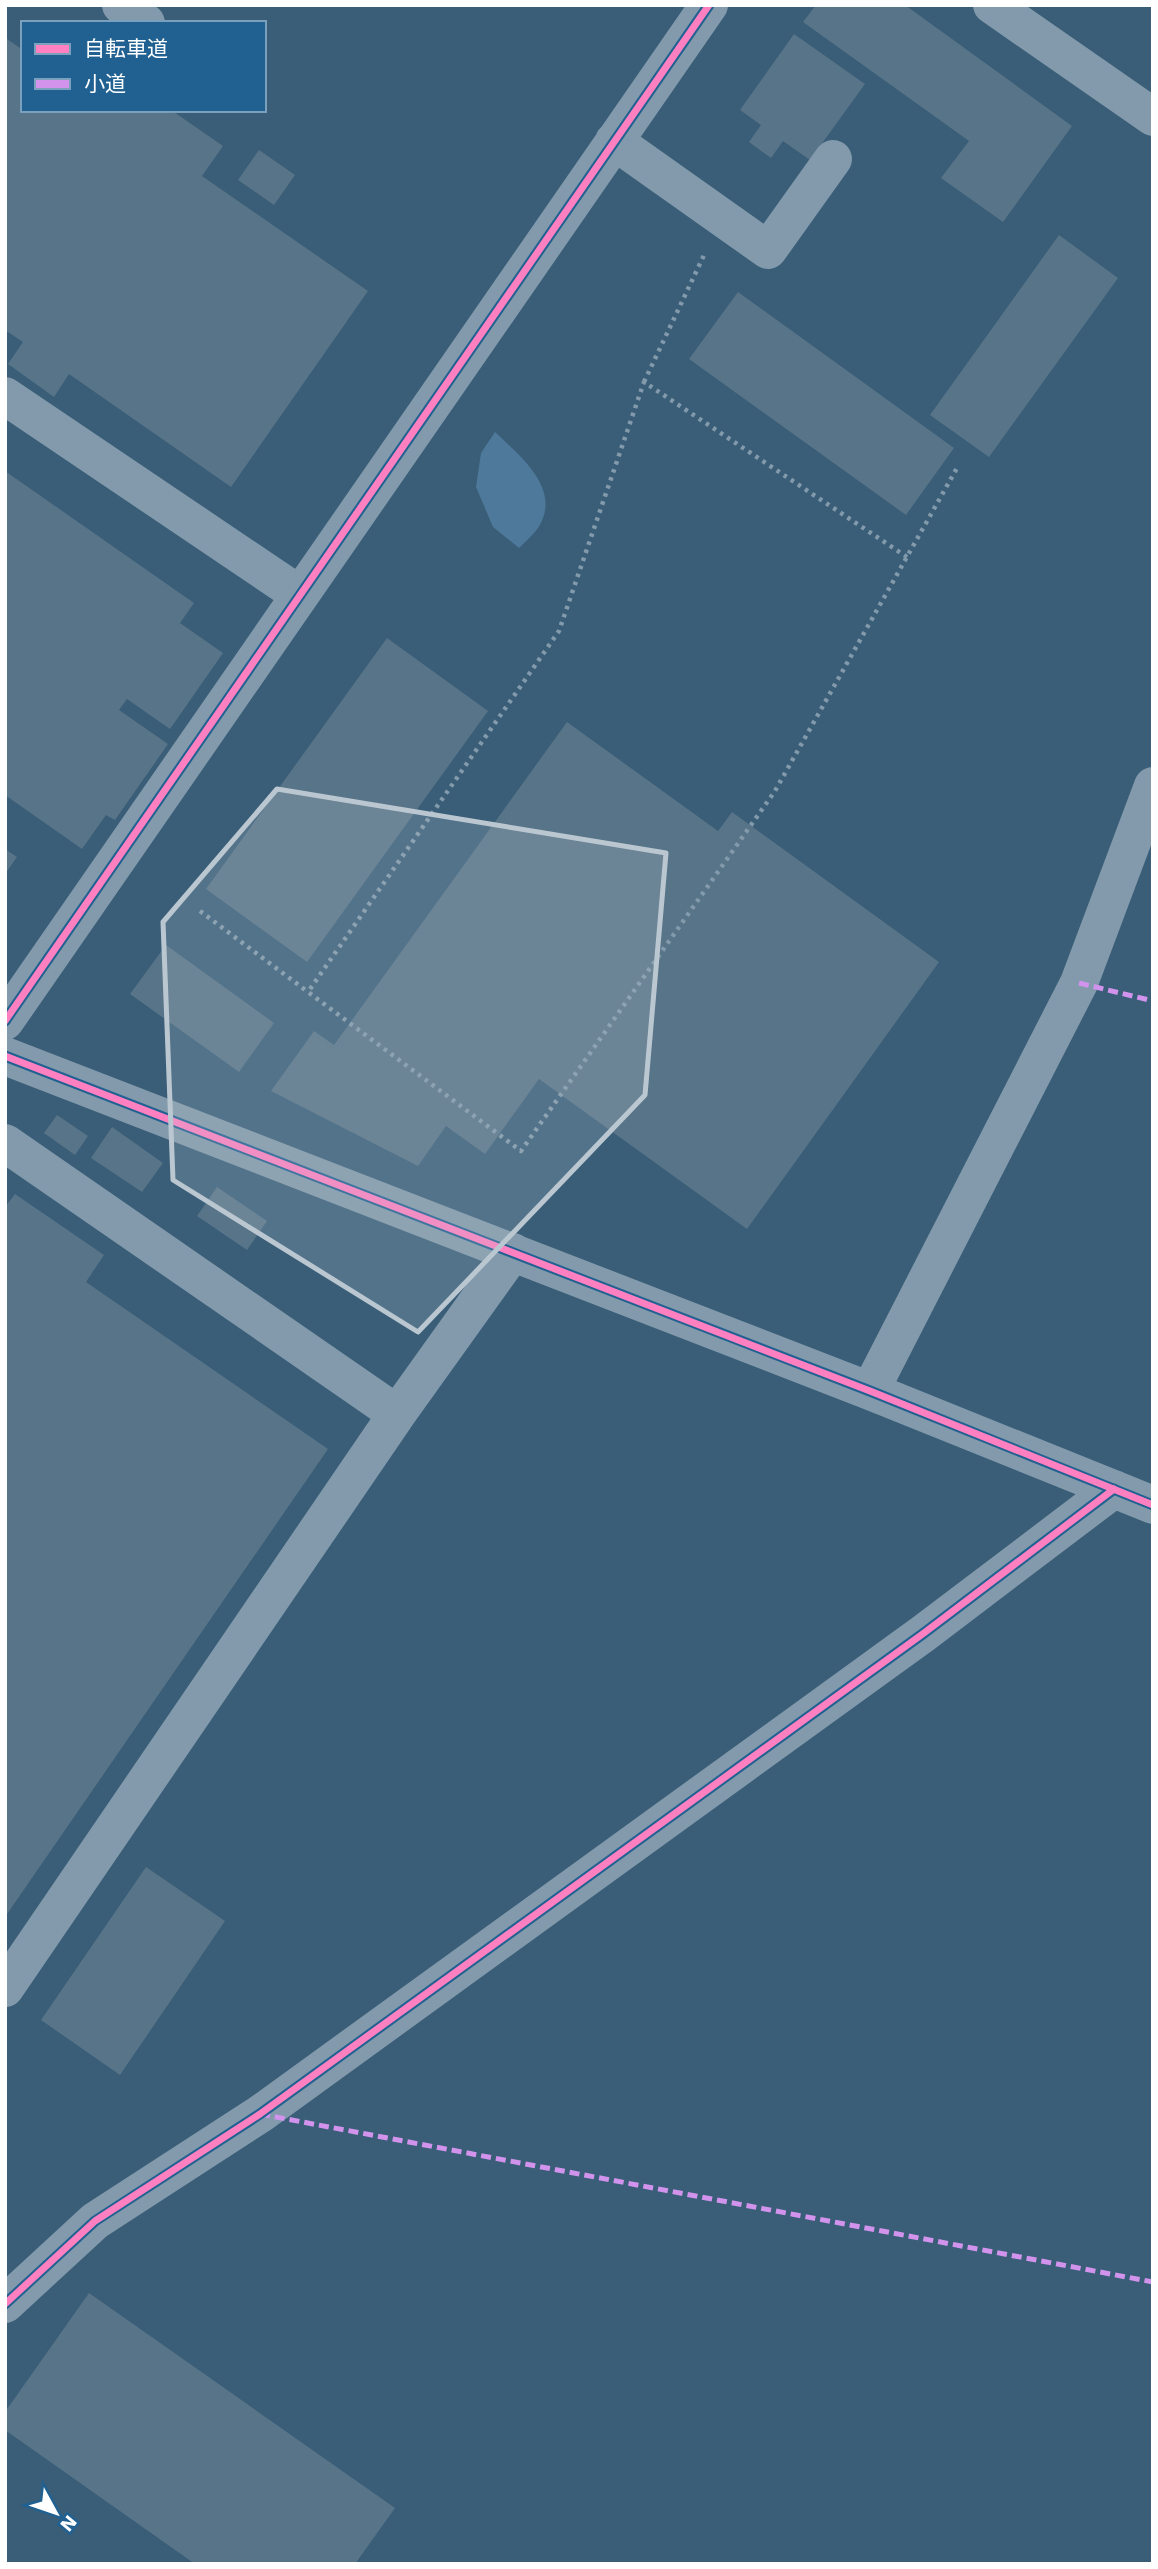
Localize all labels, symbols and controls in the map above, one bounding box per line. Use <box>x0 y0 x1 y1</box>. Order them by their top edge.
legend <box>21 21 266 112</box>
text: 自転車道 <box>84 36 168 61</box>
text: 小道 <box>84 71 126 96</box>
north arrow <box>21 2478 91 2548</box>
text: N <box>55 2511 82 2536</box>

